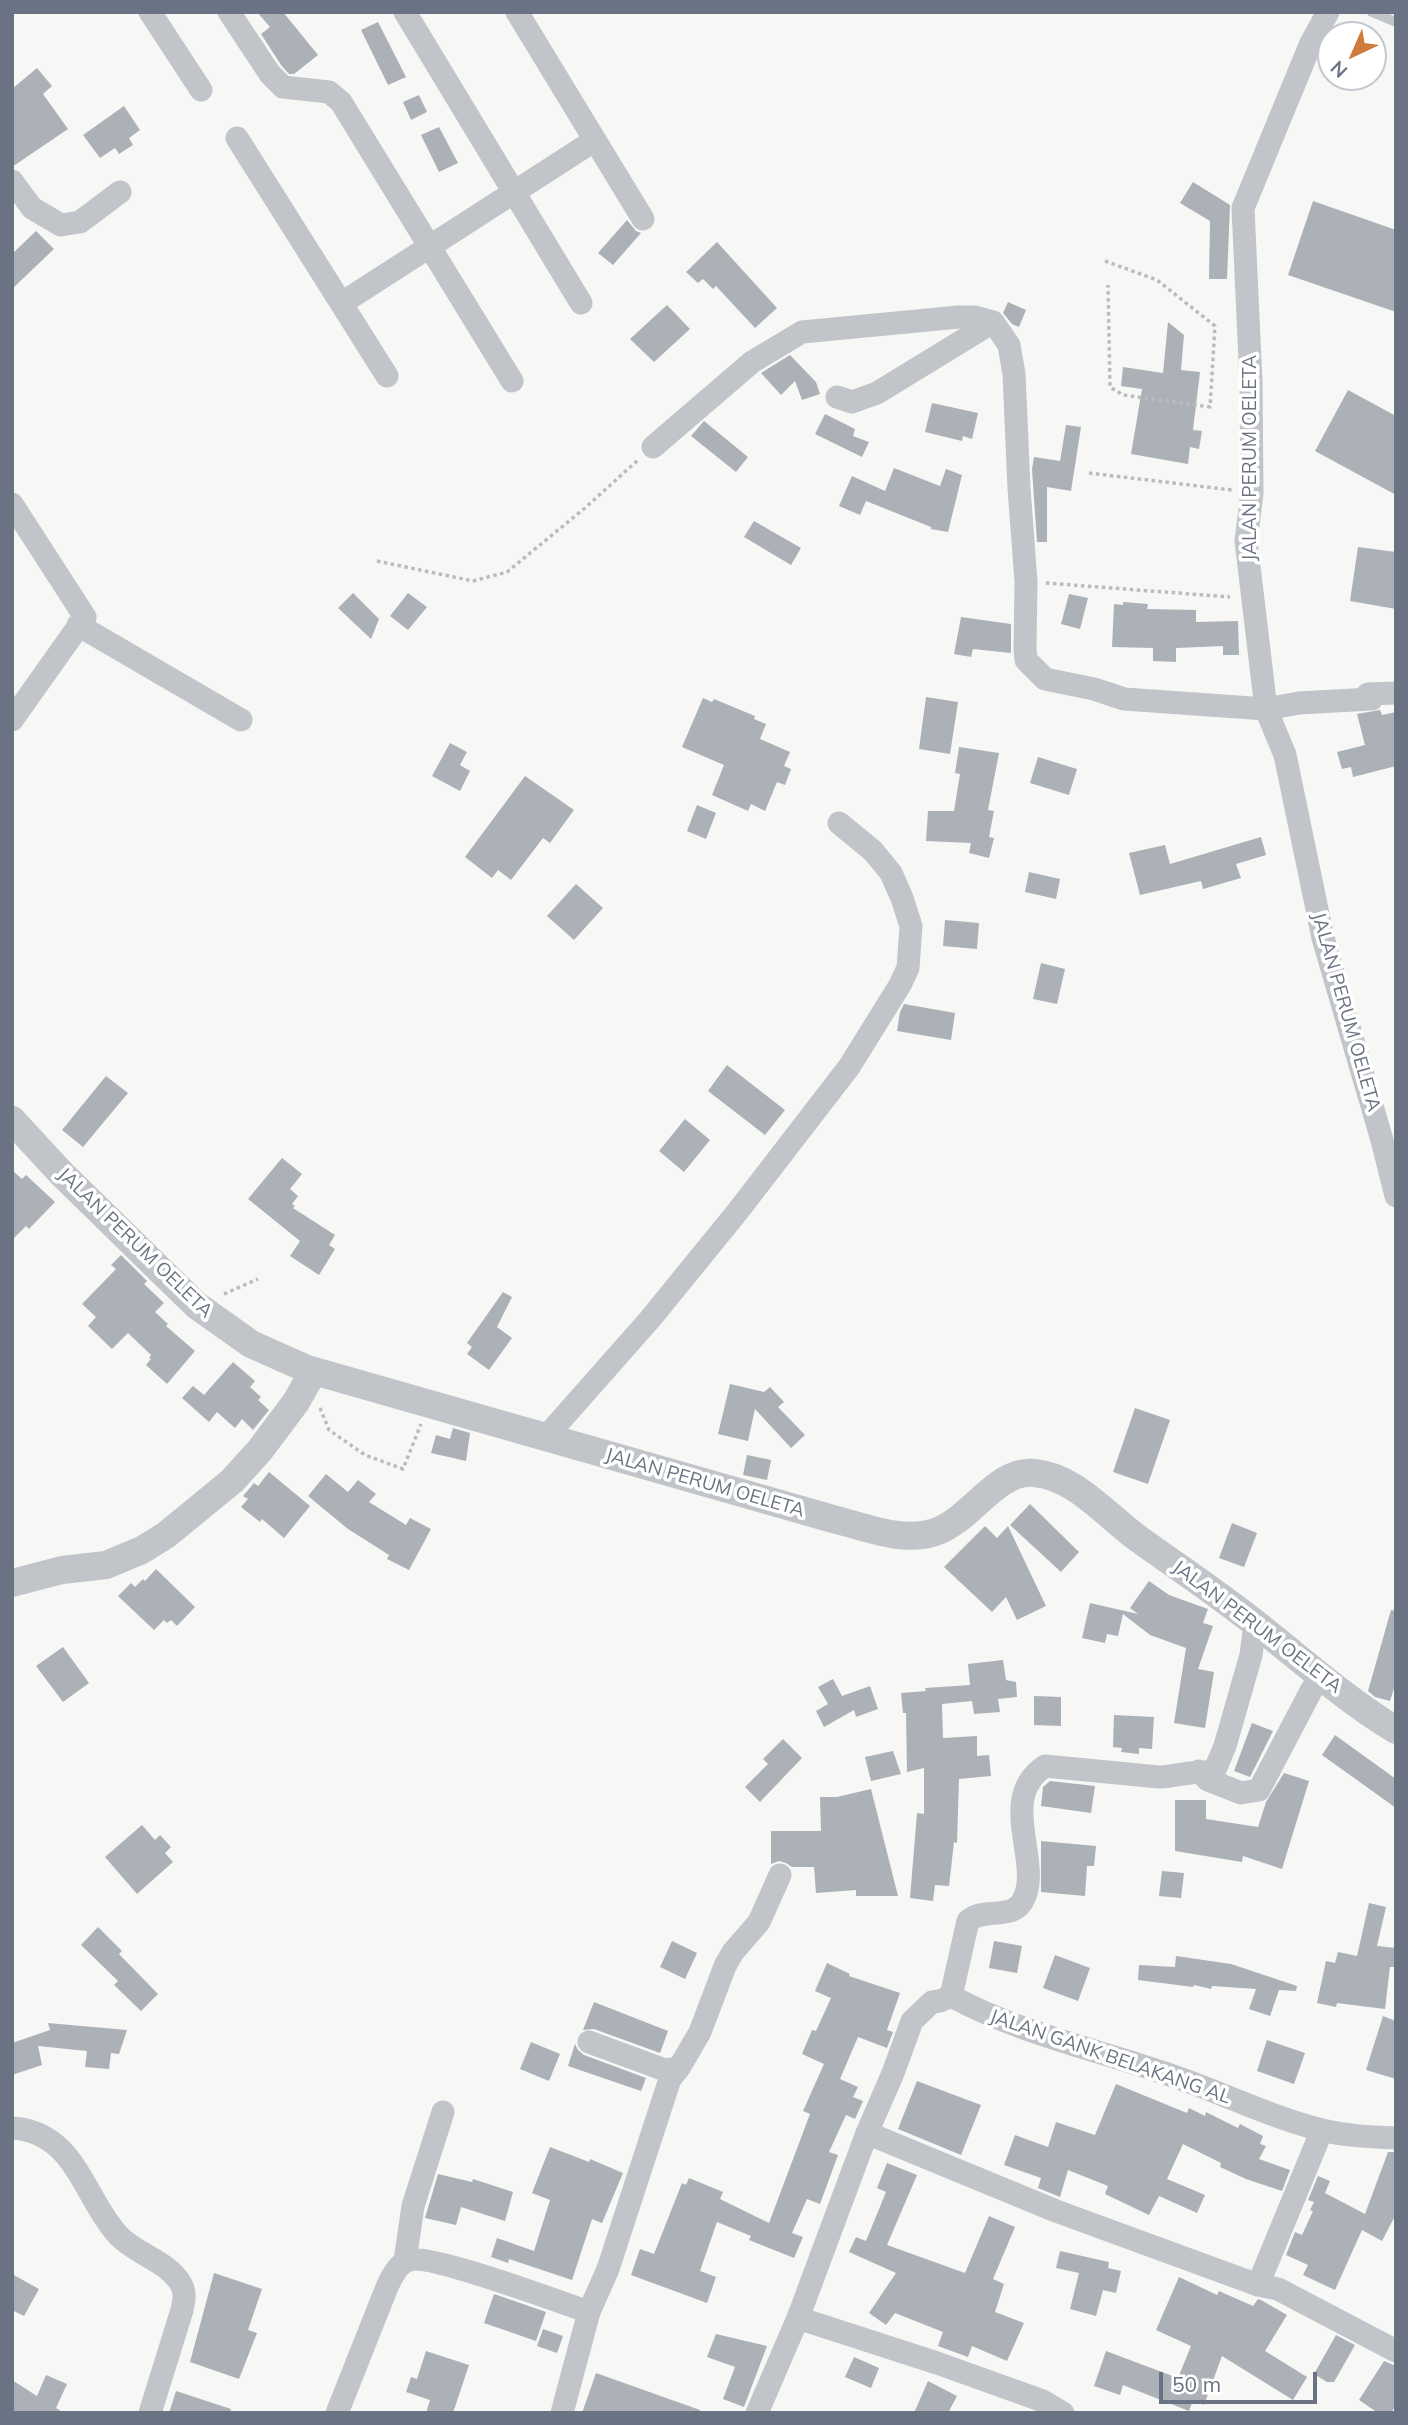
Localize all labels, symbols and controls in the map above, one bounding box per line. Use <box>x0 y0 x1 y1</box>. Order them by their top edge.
north arrow <box>1317 21 1387 91</box>
text: N <box>1325 56 1352 83</box>
street label: JALAN PERUM OELETA <box>1239 355 1261 561</box>
street label: JALAN PERUM OELETA <box>1307 910 1385 1114</box>
street label: JALAN PERUM OELETA <box>53 1163 217 1323</box>
street label: JALAN PERUM OELETA <box>603 1444 807 1522</box>
street label: JALAN PERUM OELETA <box>1168 1556 1346 1698</box>
street label: JALAN GANK BELAKANG AL <box>987 2005 1233 2109</box>
scale bar <box>1163 2358 1320 2402</box>
text: 50 m <box>1172 2371 1221 2397</box>

